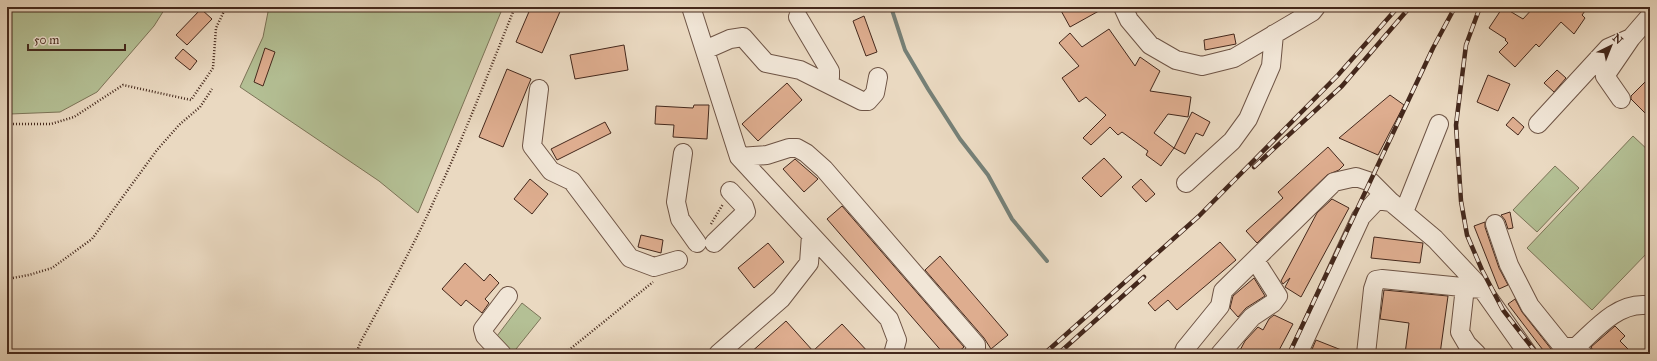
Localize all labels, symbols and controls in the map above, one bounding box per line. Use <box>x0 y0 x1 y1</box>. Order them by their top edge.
scale bar <box>28 26 125 52</box>
north arrow <box>1591 26 1631 66</box>
text: N <box>1610 31 1626 47</box>
text: 50 m <box>34 33 59 47</box>

